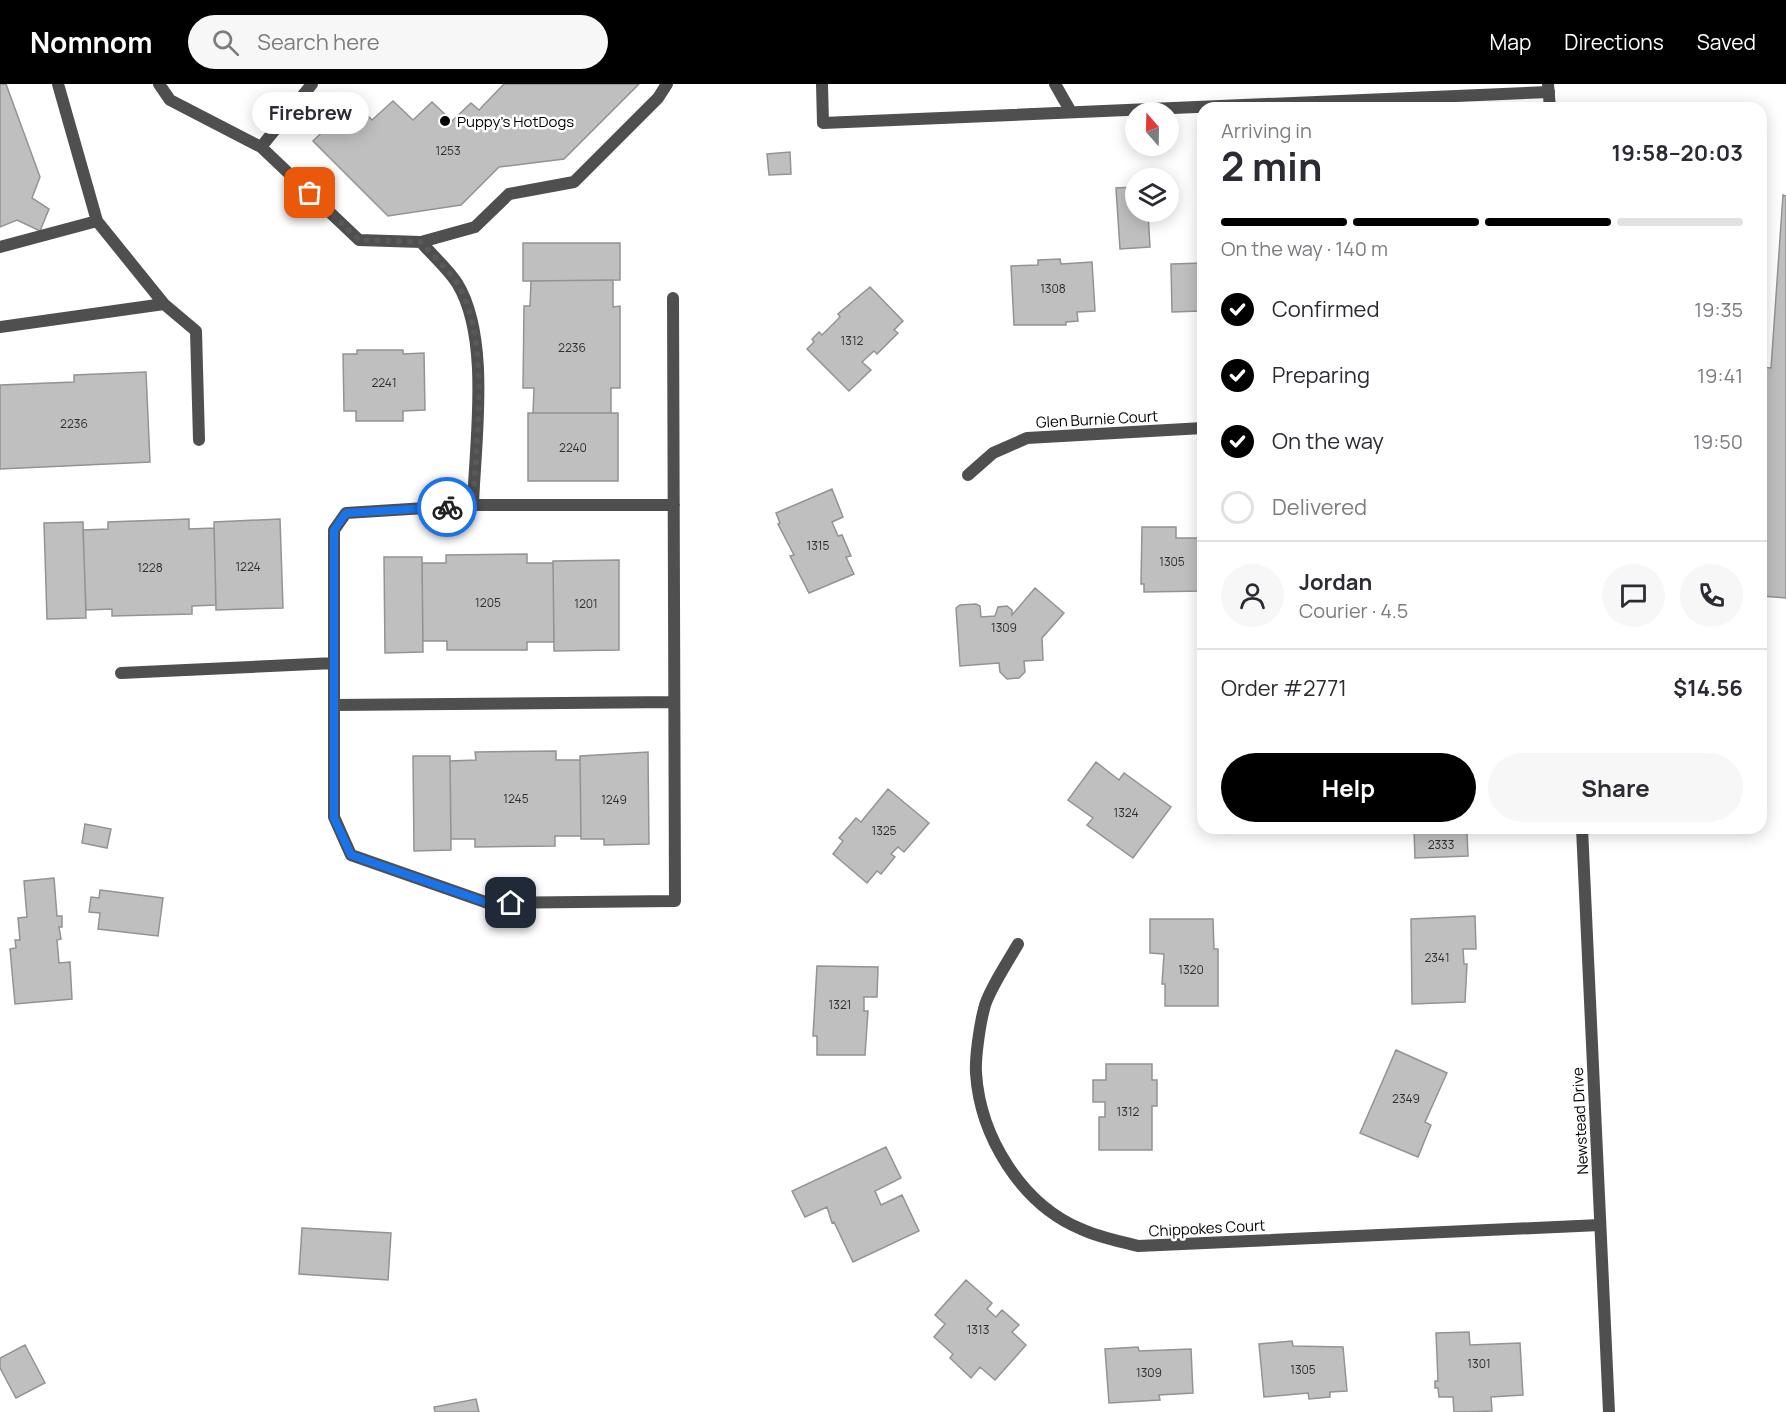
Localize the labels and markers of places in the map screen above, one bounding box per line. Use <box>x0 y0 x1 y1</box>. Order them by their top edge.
callout: Firebrew <box>252 91 368 133</box>
place label: Puppy's HotDogs <box>457 111 574 132</box>
marker: Puppy's HotDogs <box>438 114 452 128</box>
pin <box>284 167 335 218</box>
pin <box>485 877 536 928</box>

